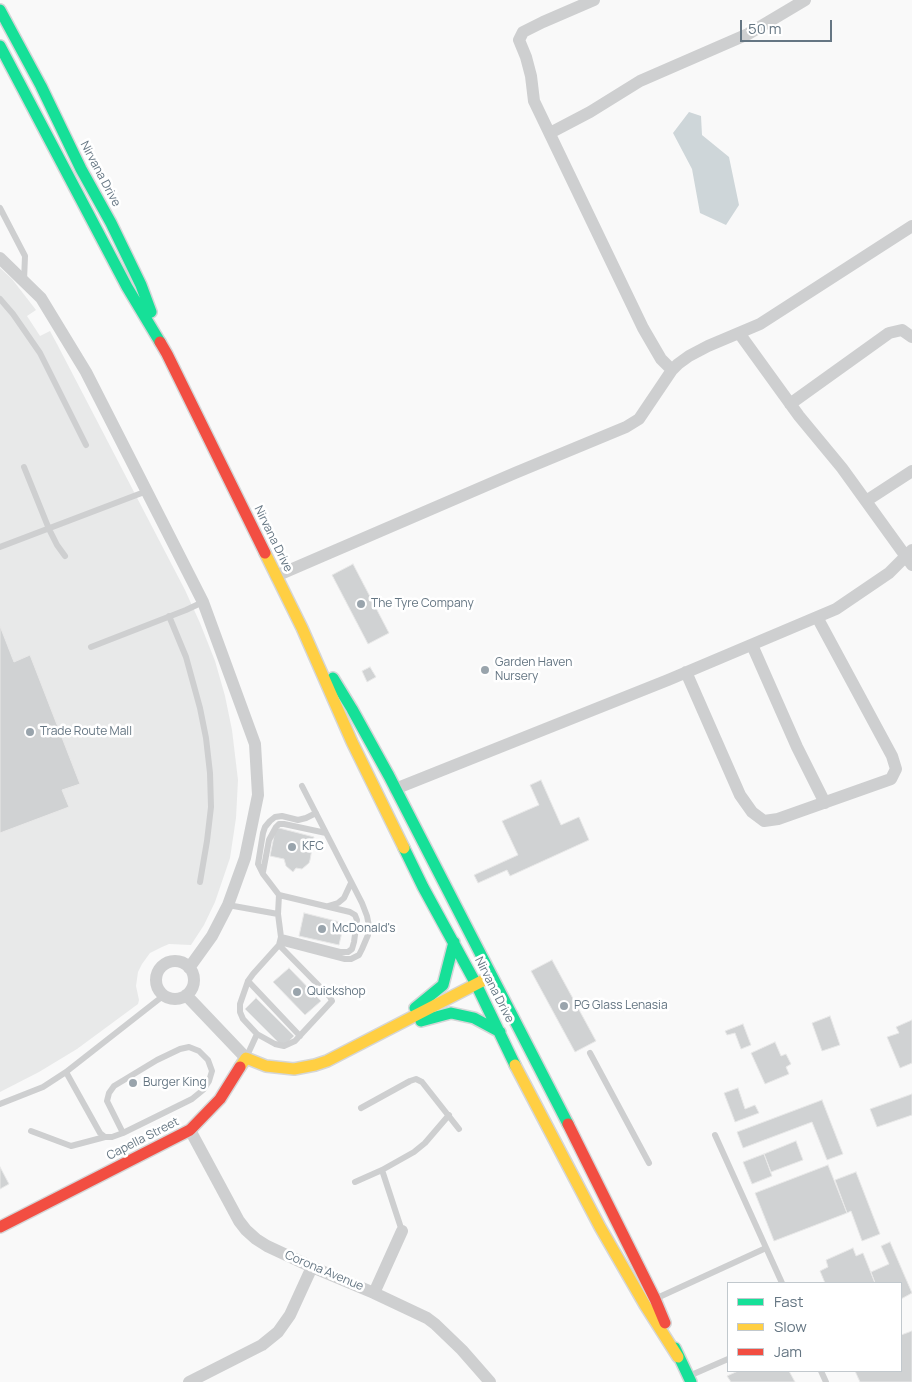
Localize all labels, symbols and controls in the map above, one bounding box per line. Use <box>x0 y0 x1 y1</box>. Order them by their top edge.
scale bar <box>742 10 834 42</box>
text: 50 m <box>748 18 782 39</box>
street label: Nirvana Drive <box>77 139 123 209</box>
street label: Nirvana Drive <box>251 503 295 575</box>
place label: The Tyre Company <box>371 597 474 611</box>
marker: The Tyre Company <box>355 598 367 610</box>
place label: Garden Haven Nursery <box>495 656 572 684</box>
marker: Garden Haven Nursery <box>479 664 491 676</box>
place label: Trade Route Mall <box>40 725 132 739</box>
marker: Trade Route Mall <box>24 726 36 738</box>
place label: KFC <box>302 840 324 854</box>
marker: KFC <box>286 841 298 853</box>
place label: McDonald's <box>332 922 395 936</box>
marker: McDonald's <box>316 923 328 935</box>
street label: Nirvana Drive <box>471 955 517 1025</box>
place label: Quickshop <box>307 985 366 999</box>
marker: Quickshop <box>291 986 303 998</box>
place label: PG Glass Lenasia <box>574 999 668 1013</box>
marker: PG Glass Lenasia <box>558 1000 570 1012</box>
place label: Burger King <box>143 1076 207 1090</box>
marker: Burger King <box>127 1077 139 1089</box>
street label: Capella Street <box>104 1115 182 1163</box>
street label: Corona Avenue <box>282 1248 366 1294</box>
legend <box>727 1282 902 1372</box>
text: Fast <box>774 1291 803 1312</box>
text: Slow <box>774 1316 807 1337</box>
text: Jam <box>774 1341 802 1362</box>

